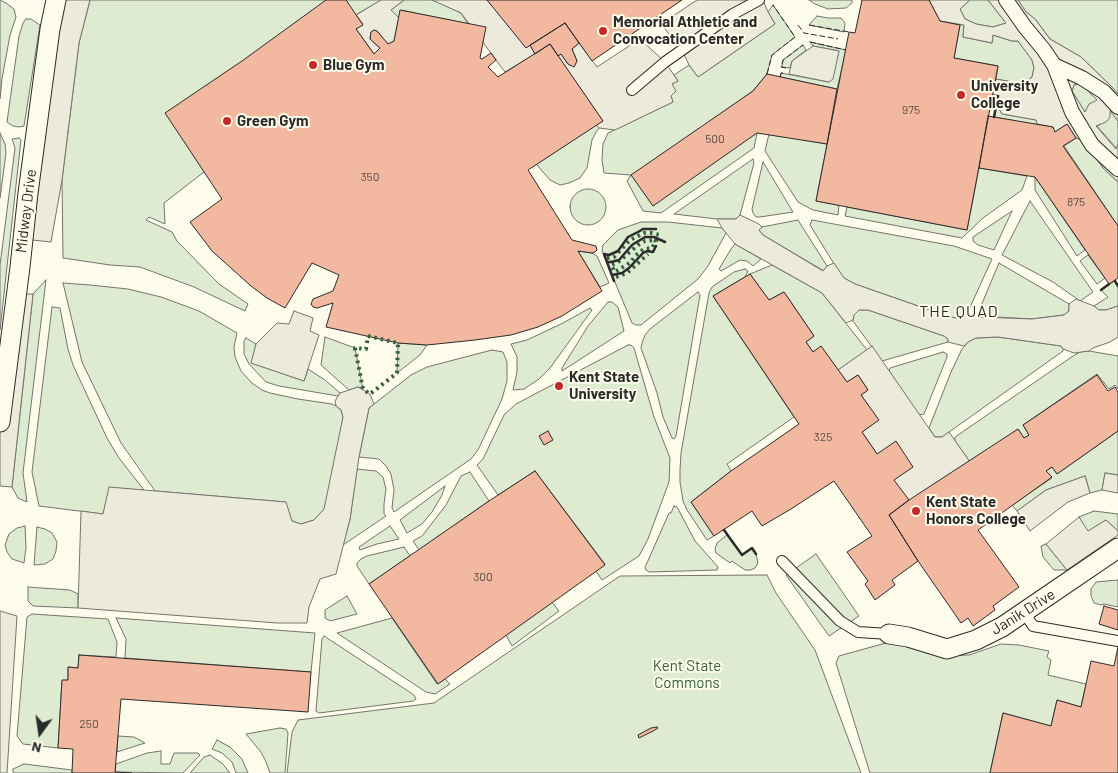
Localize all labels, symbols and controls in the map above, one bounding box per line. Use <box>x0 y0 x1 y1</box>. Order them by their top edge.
place label: Memorial Athletic and Convocation Center <box>613 13 757 48</box>
marker: Memorial Athletic and Convocation Center <box>597 25 609 37</box>
place label: Blue Gym <box>323 56 385 74</box>
marker: Blue Gym <box>307 59 319 71</box>
place label: University College <box>971 77 1038 112</box>
marker: University College <box>955 89 967 101</box>
house number: 975 <box>902 103 920 117</box>
place label: Green Gym <box>237 112 309 130</box>
marker: Green Gym <box>221 115 233 127</box>
house number: 500 <box>705 132 725 146</box>
street label: Midway Drive <box>12 168 40 254</box>
house number: 350 <box>360 170 380 184</box>
house number: 875 <box>1067 195 1085 209</box>
district label: THE QUAD <box>918 302 1000 322</box>
place label: Kent State University <box>569 368 639 403</box>
marker: Kent State University <box>553 380 565 392</box>
house number: 325 <box>814 430 832 444</box>
place label: Kent State Honors College <box>926 493 1026 528</box>
marker: Kent State Honors College <box>910 505 922 517</box>
house number: 300 <box>473 570 493 584</box>
street label: Janik Drive <box>988 585 1058 639</box>
park label: Kent State Commons <box>653 657 721 692</box>
north arrow <box>15 708 65 758</box>
house number: 250 <box>79 717 99 731</box>
text: N <box>30 739 43 757</box>

